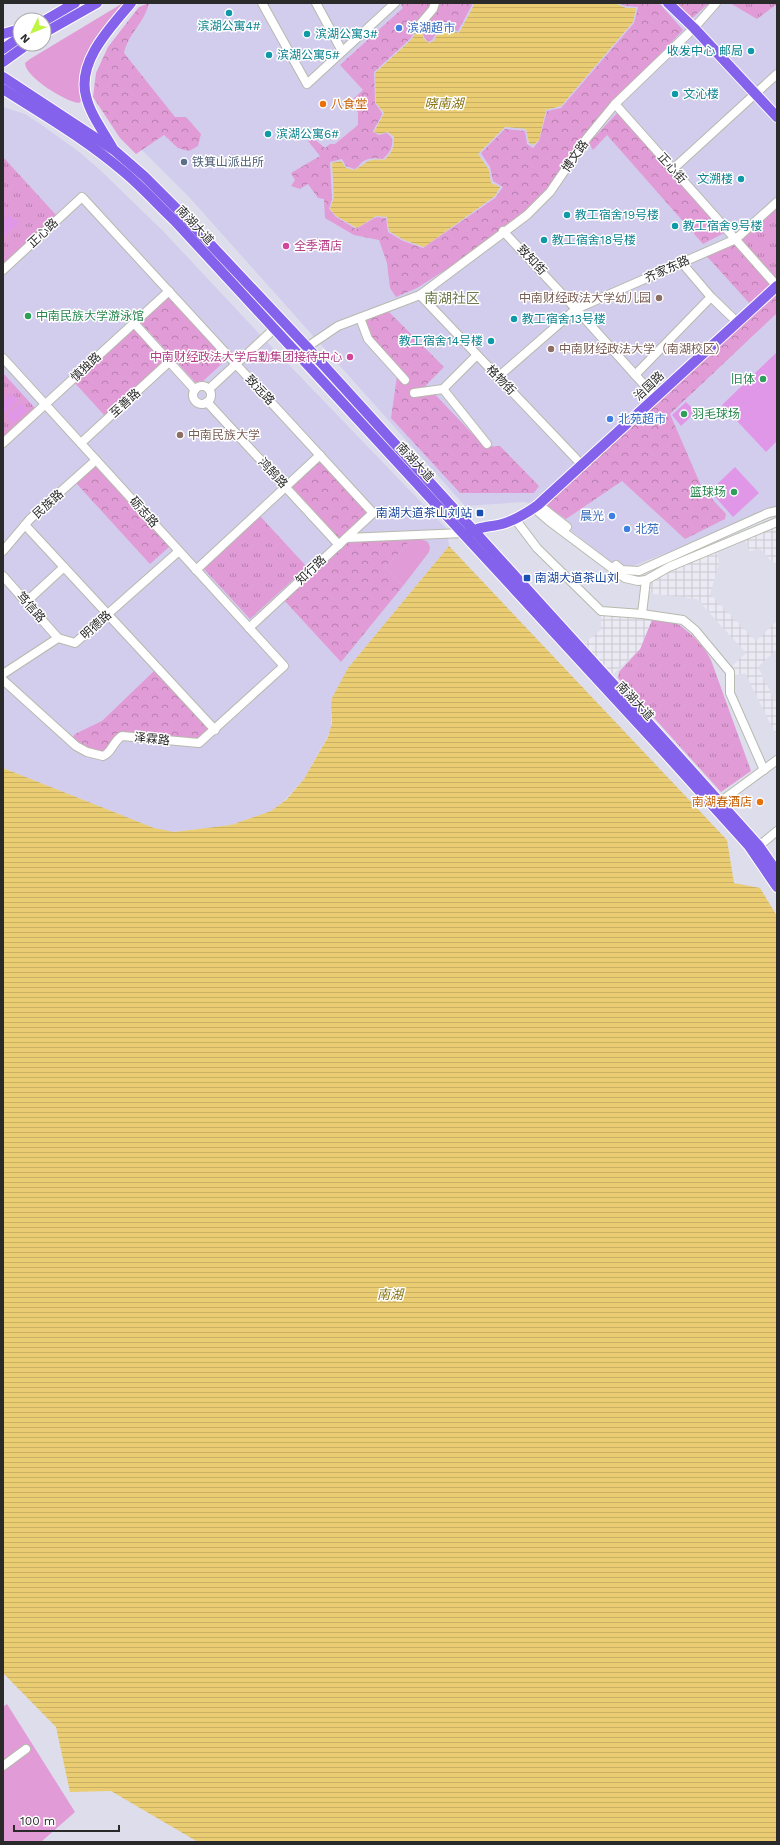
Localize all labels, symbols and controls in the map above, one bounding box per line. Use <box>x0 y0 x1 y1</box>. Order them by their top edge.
marker: 滨湖公寓4# <box>224 8 234 18</box>
north arrow <box>12 12 52 52</box>
place label: 滨湖公寓4# <box>197 19 261 33</box>
place label: 滨湖超市 <box>407 21 455 35</box>
marker: 滨湖超市 <box>394 23 404 33</box>
place label: 滨湖公寓3# <box>315 27 378 41</box>
marker: 滨湖公寓3# <box>302 29 312 39</box>
text: N <box>18 31 33 46</box>
place label: 收发中心 邮局 <box>667 44 743 58</box>
marker: 收发中心 邮局 <box>746 46 756 56</box>
place label: 滨湖公寓5# <box>277 48 340 62</box>
marker: 滨湖公寓5# <box>264 50 274 60</box>
place label: 文沁楼 <box>683 87 719 101</box>
marker: 文沁楼 <box>670 89 680 99</box>
water label: 晓南湖 <box>424 96 465 111</box>
place label: 八食堂 <box>331 97 367 111</box>
marker: 八食堂 <box>318 99 328 109</box>
place label: 滨湖公寓6# <box>276 127 339 141</box>
marker: 滨湖公寓6# <box>263 129 273 139</box>
street label: 博文路 <box>559 137 591 175</box>
street label: 正心街 <box>655 150 689 186</box>
place label: 铁箕山派出所 <box>192 155 264 169</box>
marker: 铁箕山派出所 <box>179 157 189 167</box>
place label: 文溯楼 <box>697 172 733 186</box>
marker: 文溯楼 <box>736 174 746 184</box>
street label: 南湖大道 <box>174 203 216 247</box>
place label: 教工宿舍19号楼 <box>575 208 659 222</box>
marker: 教工宿舍19号楼 <box>562 210 572 220</box>
street label: 正心路 <box>25 216 61 250</box>
place label: 教工宿舍9号楼 <box>683 219 762 233</box>
marker: 教工宿舍9号楼 <box>670 221 680 231</box>
place label: 教工宿舍18号楼 <box>552 233 636 247</box>
marker: 教工宿舍18号楼 <box>539 235 549 245</box>
place label: 全季酒店 <box>294 239 342 253</box>
marker: 全季酒店 <box>281 241 291 251</box>
street label: 致知街 <box>515 242 549 278</box>
street label: 齐家东路 <box>642 253 692 285</box>
district label: 南湖社区 <box>424 290 480 306</box>
place label: 中南财经政法大学幼儿园 <box>519 291 651 305</box>
marker: 中南财经政法大学幼儿园 <box>654 293 664 303</box>
place label: 中南民族大学游泳馆 <box>36 309 144 323</box>
marker: 中南民族大学游泳馆 <box>23 311 33 321</box>
place label: 教工宿舍13号楼 <box>522 312 606 326</box>
marker: 教工宿舍13号楼 <box>509 314 519 324</box>
place label: 教工宿舍14号楼 <box>399 334 483 348</box>
marker: 教工宿舍14号楼 <box>486 336 496 346</box>
place label: 中南财经政法大学（南湖校区） <box>559 342 727 356</box>
marker: 中南财经政法大学（南湖校区） <box>546 344 556 354</box>
street label: 慎独路 <box>68 350 104 384</box>
place label: 中南财经政法大学后勤集团接待中心 <box>150 350 342 364</box>
marker: 中南财经政法大学后勤集团接待中心 <box>345 352 355 362</box>
street label: 格物街 <box>483 362 519 398</box>
street label: 治国路 <box>631 369 667 403</box>
street label: 致远路 <box>243 372 277 408</box>
place label: 旧体 <box>731 372 755 386</box>
marker: 旧体 <box>758 374 768 384</box>
street label: 至善路 <box>107 386 143 420</box>
place label: 羽毛球场 <box>692 407 740 421</box>
marker: 羽毛球场 <box>679 409 689 419</box>
place label: 北苑超市 <box>618 412 666 426</box>
marker: 北苑超市 <box>605 414 615 424</box>
place label: 中南民族大学 <box>188 428 260 442</box>
marker: 中南民族大学 <box>175 430 185 440</box>
street label: 南湖大道 <box>394 440 436 484</box>
street label: 鸿鹄路 <box>256 455 290 491</box>
place label: 篮球场 <box>690 485 726 499</box>
street label: 民族路 <box>30 487 66 521</box>
marker: 篮球场 <box>729 487 739 497</box>
street label: 砺志路 <box>127 494 161 530</box>
place label: 南湖大道茶山刘站 <box>376 506 472 520</box>
marker: 南湖大道茶山刘站 <box>475 508 485 518</box>
place label: 晨光 <box>580 509 604 523</box>
marker: 晨光 <box>607 511 617 521</box>
place label: 北苑 <box>635 522 659 536</box>
marker: 北苑 <box>622 524 632 534</box>
street label: 知行路 <box>293 553 329 587</box>
place label: 南湖大道茶山刘 <box>535 571 619 585</box>
marker: 南湖大道茶山刘 <box>522 573 532 583</box>
street label: 笃信路 <box>14 589 48 625</box>
street label: 明德路 <box>78 608 114 642</box>
street label: 南湖大道 <box>614 679 656 723</box>
street label: 泽霖路 <box>133 730 171 748</box>
place label: 南湖春酒店 <box>692 795 752 809</box>
marker: 南湖春酒店 <box>755 797 765 807</box>
water label: 南湖 <box>377 1287 405 1302</box>
scale bar <box>14 1807 119 1833</box>
text: 100 m <box>20 1814 55 1828</box>

